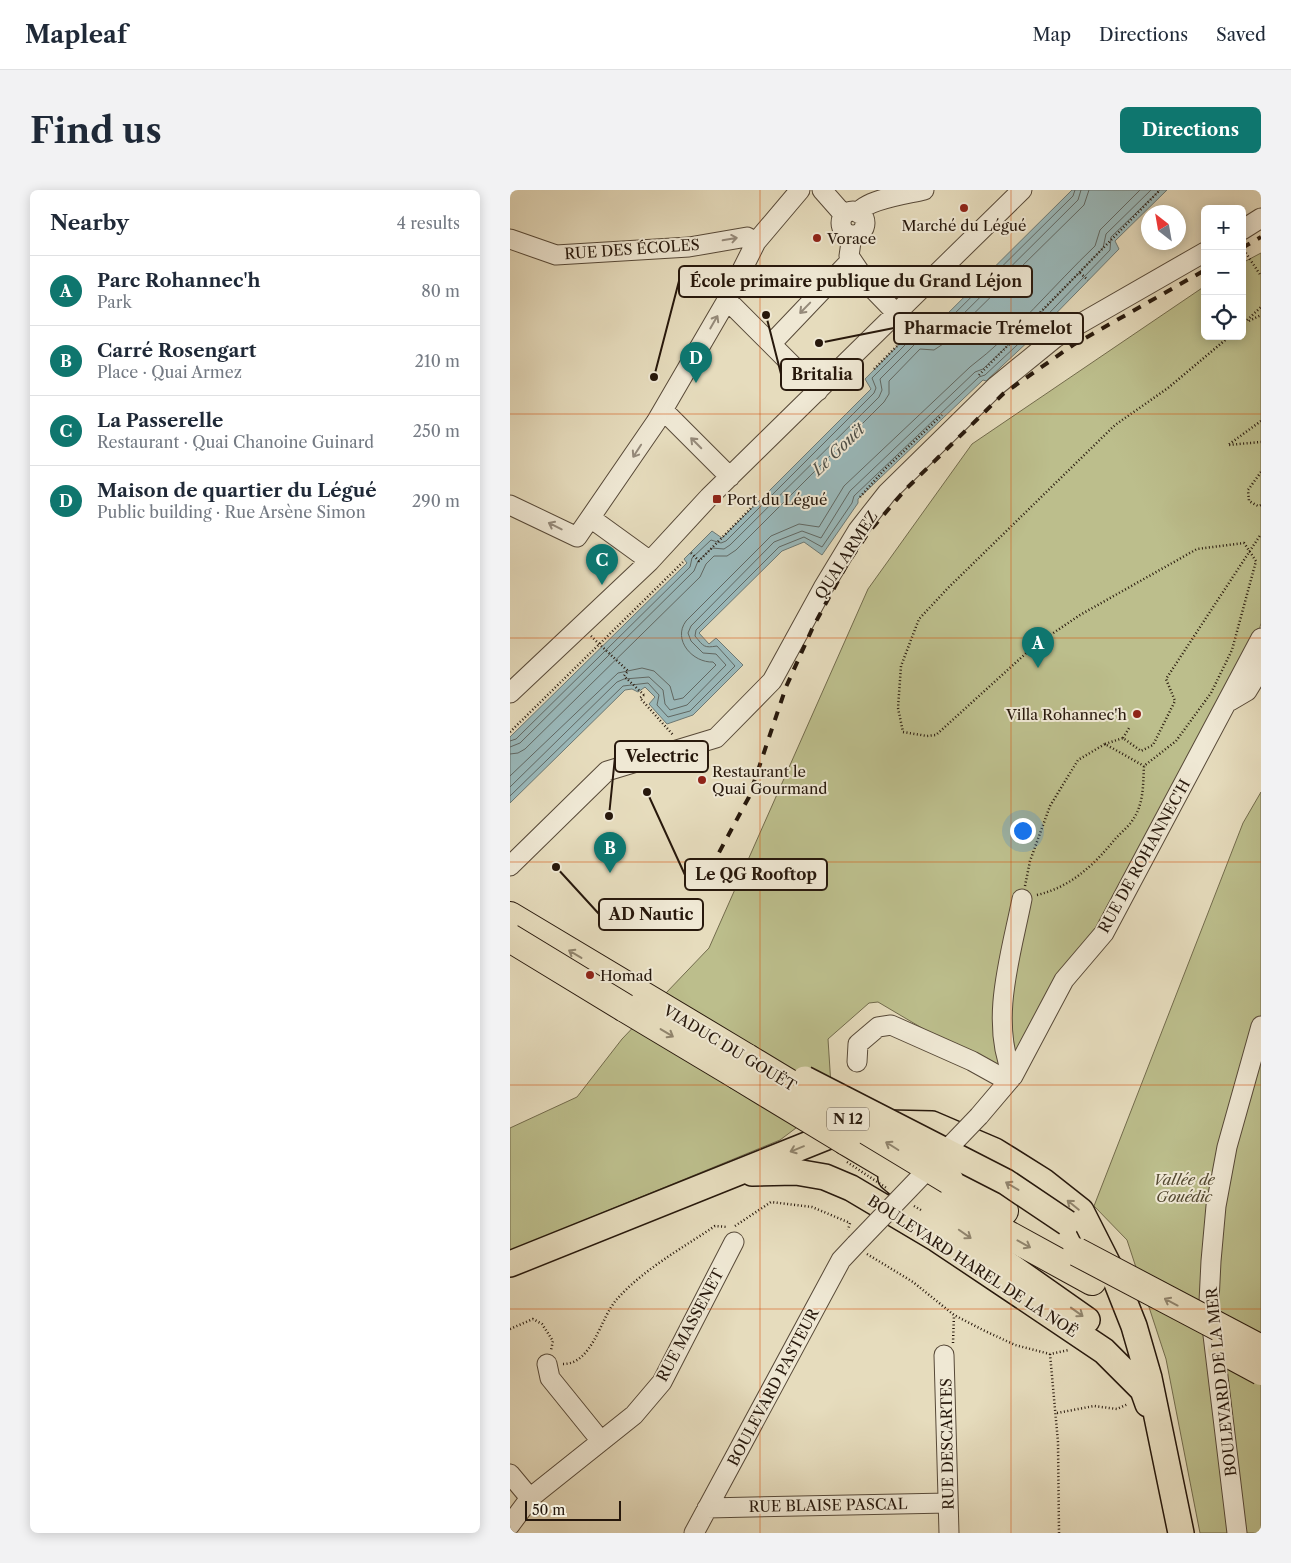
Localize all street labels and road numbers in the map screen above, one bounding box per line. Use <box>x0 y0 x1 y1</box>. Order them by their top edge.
street label: RUE DES ÉCOLES <box>564 235 700 263</box>
street label: QUAI ARMEZ <box>810 507 882 603</box>
street label: RUE DE ROHANNEC'H <box>1094 776 1194 936</box>
street label: VIADUC DU GOUËT <box>659 1000 801 1096</box>
road number: N 12 <box>827 1108 869 1131</box>
street label: BOULEVARD HAREL DE LA NOË <box>864 1191 1082 1341</box>
street label: RUE MASSENET <box>652 1265 728 1385</box>
street label: BOULEVARD DE LA MER <box>1202 1286 1240 1477</box>
street label: BOULEVARD PASTEUR <box>723 1304 823 1469</box>
street label: RUE DESCARTES <box>936 1378 958 1510</box>
street label: RUE BLAISE PASCAL <box>748 1494 908 1516</box>

